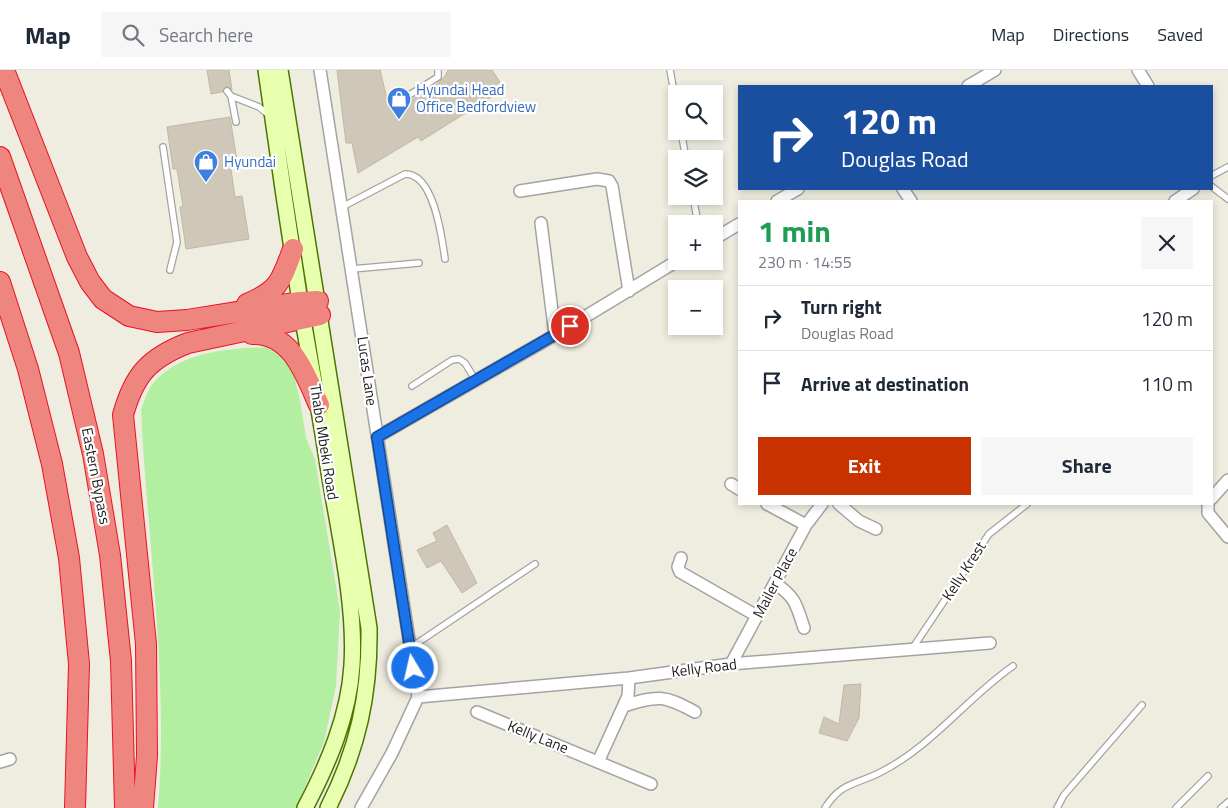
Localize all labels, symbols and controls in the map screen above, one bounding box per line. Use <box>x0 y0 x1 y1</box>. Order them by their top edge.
search box <box>101 12 451 57</box>
text: Map <box>25 17 71 53</box>
text: Search here <box>159 20 253 49</box>
icon: search <box>119 21 147 49</box>
text: Map <box>991 21 1025 48</box>
text: Directions <box>1053 21 1129 48</box>
text: Saved <box>1157 21 1203 48</box>
place label: Hyundai Head Office Bedfordview <box>416 78 536 118</box>
map controls <box>668 85 723 335</box>
button: search <box>668 85 723 140</box>
shop icon: Hyundai Head Office Bedfordview <box>386 86 412 120</box>
text: 120 m <box>841 94 937 148</box>
icon: right <box>758 105 823 170</box>
text: Douglas Road <box>841 142 969 176</box>
shop icon: Hyundai <box>193 149 219 183</box>
place label: Hyundai <box>224 150 276 173</box>
button: layers <box>668 150 723 205</box>
text: 1 min <box>758 208 831 254</box>
button: + <box>668 215 723 270</box>
button: close <box>1141 217 1193 269</box>
text: 230 m · 14:55 <box>758 250 852 274</box>
button: − <box>668 280 723 335</box>
text: Turn right <box>801 292 882 321</box>
icon: right <box>758 304 786 332</box>
text: 120 m <box>1141 304 1193 333</box>
pin <box>549 305 591 347</box>
icon: arrive <box>556 312 584 340</box>
text: Douglas Road <box>801 321 894 345</box>
street label: Lucas Lane <box>351 335 384 407</box>
icon: arrive <box>758 369 786 397</box>
text: Arrive at destination <box>801 369 969 398</box>
text: 110 m <box>1141 369 1193 398</box>
street label: Thabo Mbeki Road <box>304 382 345 501</box>
street label: Eastern Bypass <box>76 426 117 526</box>
button: Exit <box>758 437 971 495</box>
button: Share <box>981 437 1193 495</box>
street label: Kelly Krest <box>936 536 992 605</box>
street label: Mailer Place <box>746 543 803 622</box>
position arrow <box>386 641 438 693</box>
street label: Kelly Road <box>670 652 738 683</box>
street label: Kelly Lane <box>504 714 572 759</box>

